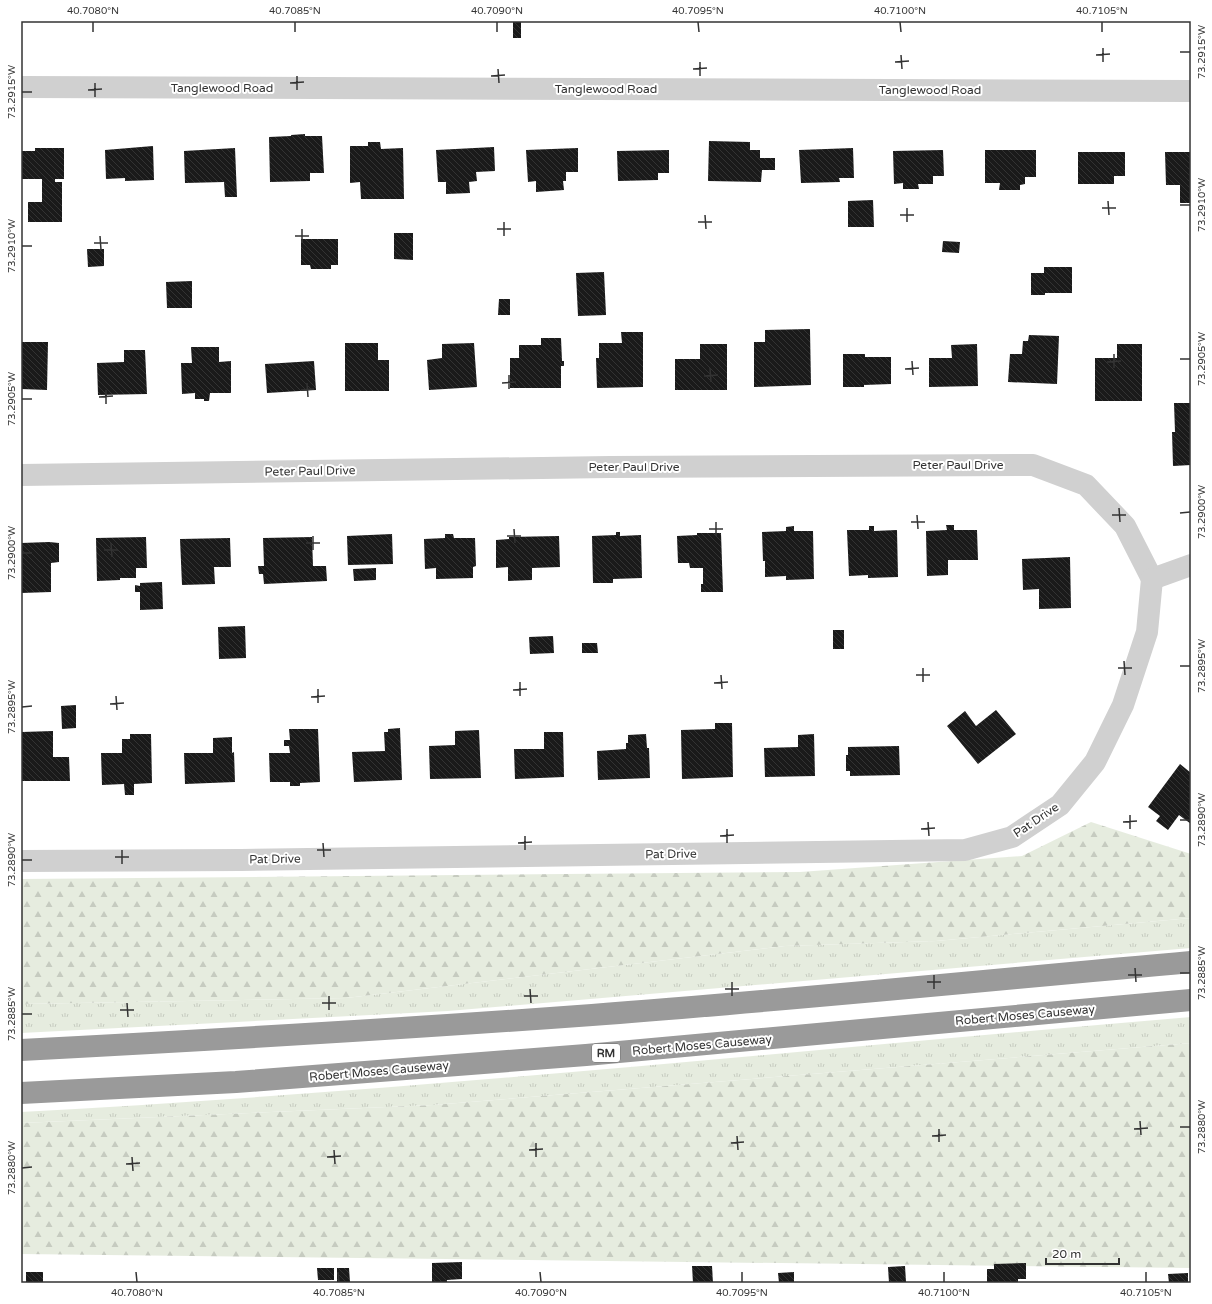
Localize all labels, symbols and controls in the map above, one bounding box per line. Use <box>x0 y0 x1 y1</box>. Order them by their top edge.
text: 40.7080°N <box>67 5 119 17</box>
text: 40.7085°N <box>269 5 321 17</box>
text: 40.7090°N <box>471 5 523 17</box>
text: 40.7095°N <box>672 5 724 17</box>
text: 40.7100°N <box>874 5 926 17</box>
text: 40.7105°N <box>1076 5 1128 17</box>
text: 73.2915°W <box>1196 25 1208 79</box>
text: 73.2915°W <box>6 65 18 119</box>
street label: Tanglewood Road <box>171 81 273 95</box>
street label: Tanglewood Road <box>555 82 657 96</box>
street label: Tanglewood Road <box>879 83 981 97</box>
text: 73.2910°W <box>1196 178 1208 232</box>
text: 73.2910°W <box>6 219 18 273</box>
text: 73.2905°W <box>1196 332 1208 386</box>
text: 73.2905°W <box>6 372 18 426</box>
street label: Peter Paul Drive <box>912 458 1004 472</box>
street label: Peter Paul Drive <box>588 460 680 474</box>
street label: Peter Paul Drive <box>264 463 356 479</box>
text: 73.2900°W <box>1196 485 1208 539</box>
text: 73.2900°W <box>6 526 18 580</box>
text: 73.2895°W <box>1196 639 1208 693</box>
text: 73.2895°W <box>6 680 18 734</box>
text: 73.2890°W <box>1196 793 1208 847</box>
street label: Pat Drive <box>1011 800 1061 840</box>
text: 73.2890°W <box>6 833 18 887</box>
street label: Pat Drive <box>645 847 697 861</box>
street label: Pat Drive <box>249 852 301 866</box>
text: 73.2885°W <box>1196 946 1208 1000</box>
text: 73.2885°W <box>6 987 18 1041</box>
street label: Robert Moses Causeway <box>955 1002 1096 1028</box>
street label: Robert Moses Causeway <box>632 1032 773 1058</box>
road number: RM <box>592 1044 620 1062</box>
street label: Robert Moses Causeway <box>309 1058 450 1084</box>
text: 73.2880°W <box>1196 1100 1208 1154</box>
text: 73.2880°W <box>6 1141 18 1195</box>
scale bar <box>1046 1240 1119 1266</box>
text: 20 m <box>1052 1247 1081 1261</box>
text: 40.7080°N <box>111 1287 163 1299</box>
text: 40.7085°N <box>313 1287 365 1299</box>
text: 40.7090°N <box>515 1287 567 1299</box>
text: 40.7095°N <box>716 1287 768 1299</box>
text: 40.7100°N <box>918 1287 970 1299</box>
text: 40.7105°N <box>1120 1287 1172 1299</box>

